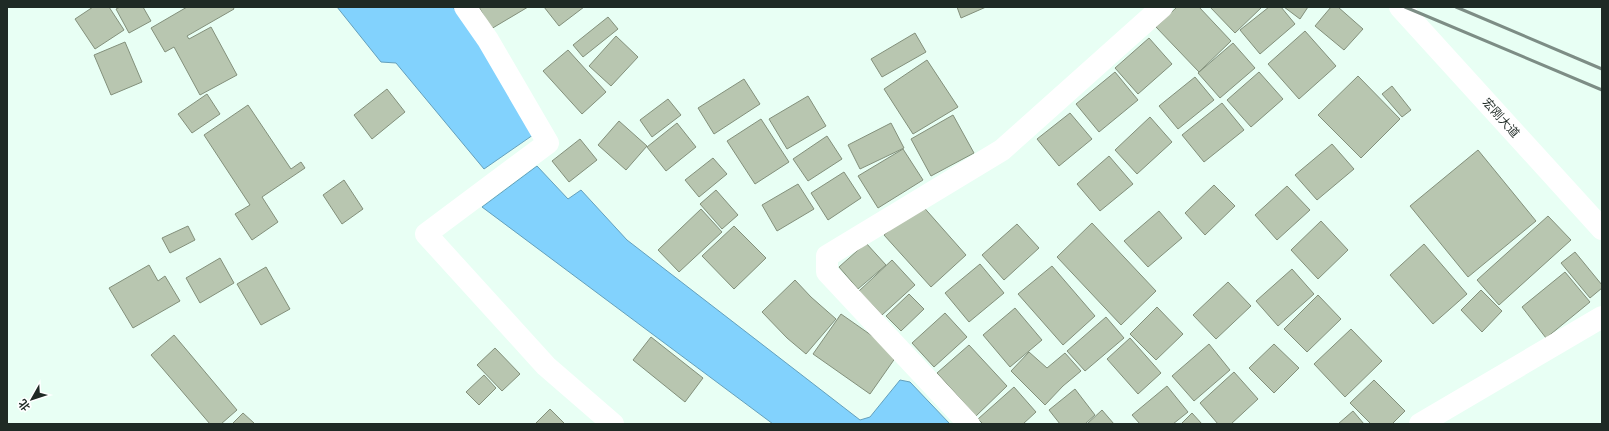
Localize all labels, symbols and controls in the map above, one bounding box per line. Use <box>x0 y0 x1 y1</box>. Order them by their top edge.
street label: 宏刚大道 <box>1480 95 1522 141</box>
north arrow <box>12 379 52 419</box>
text: 北 <box>16 397 33 413</box>

